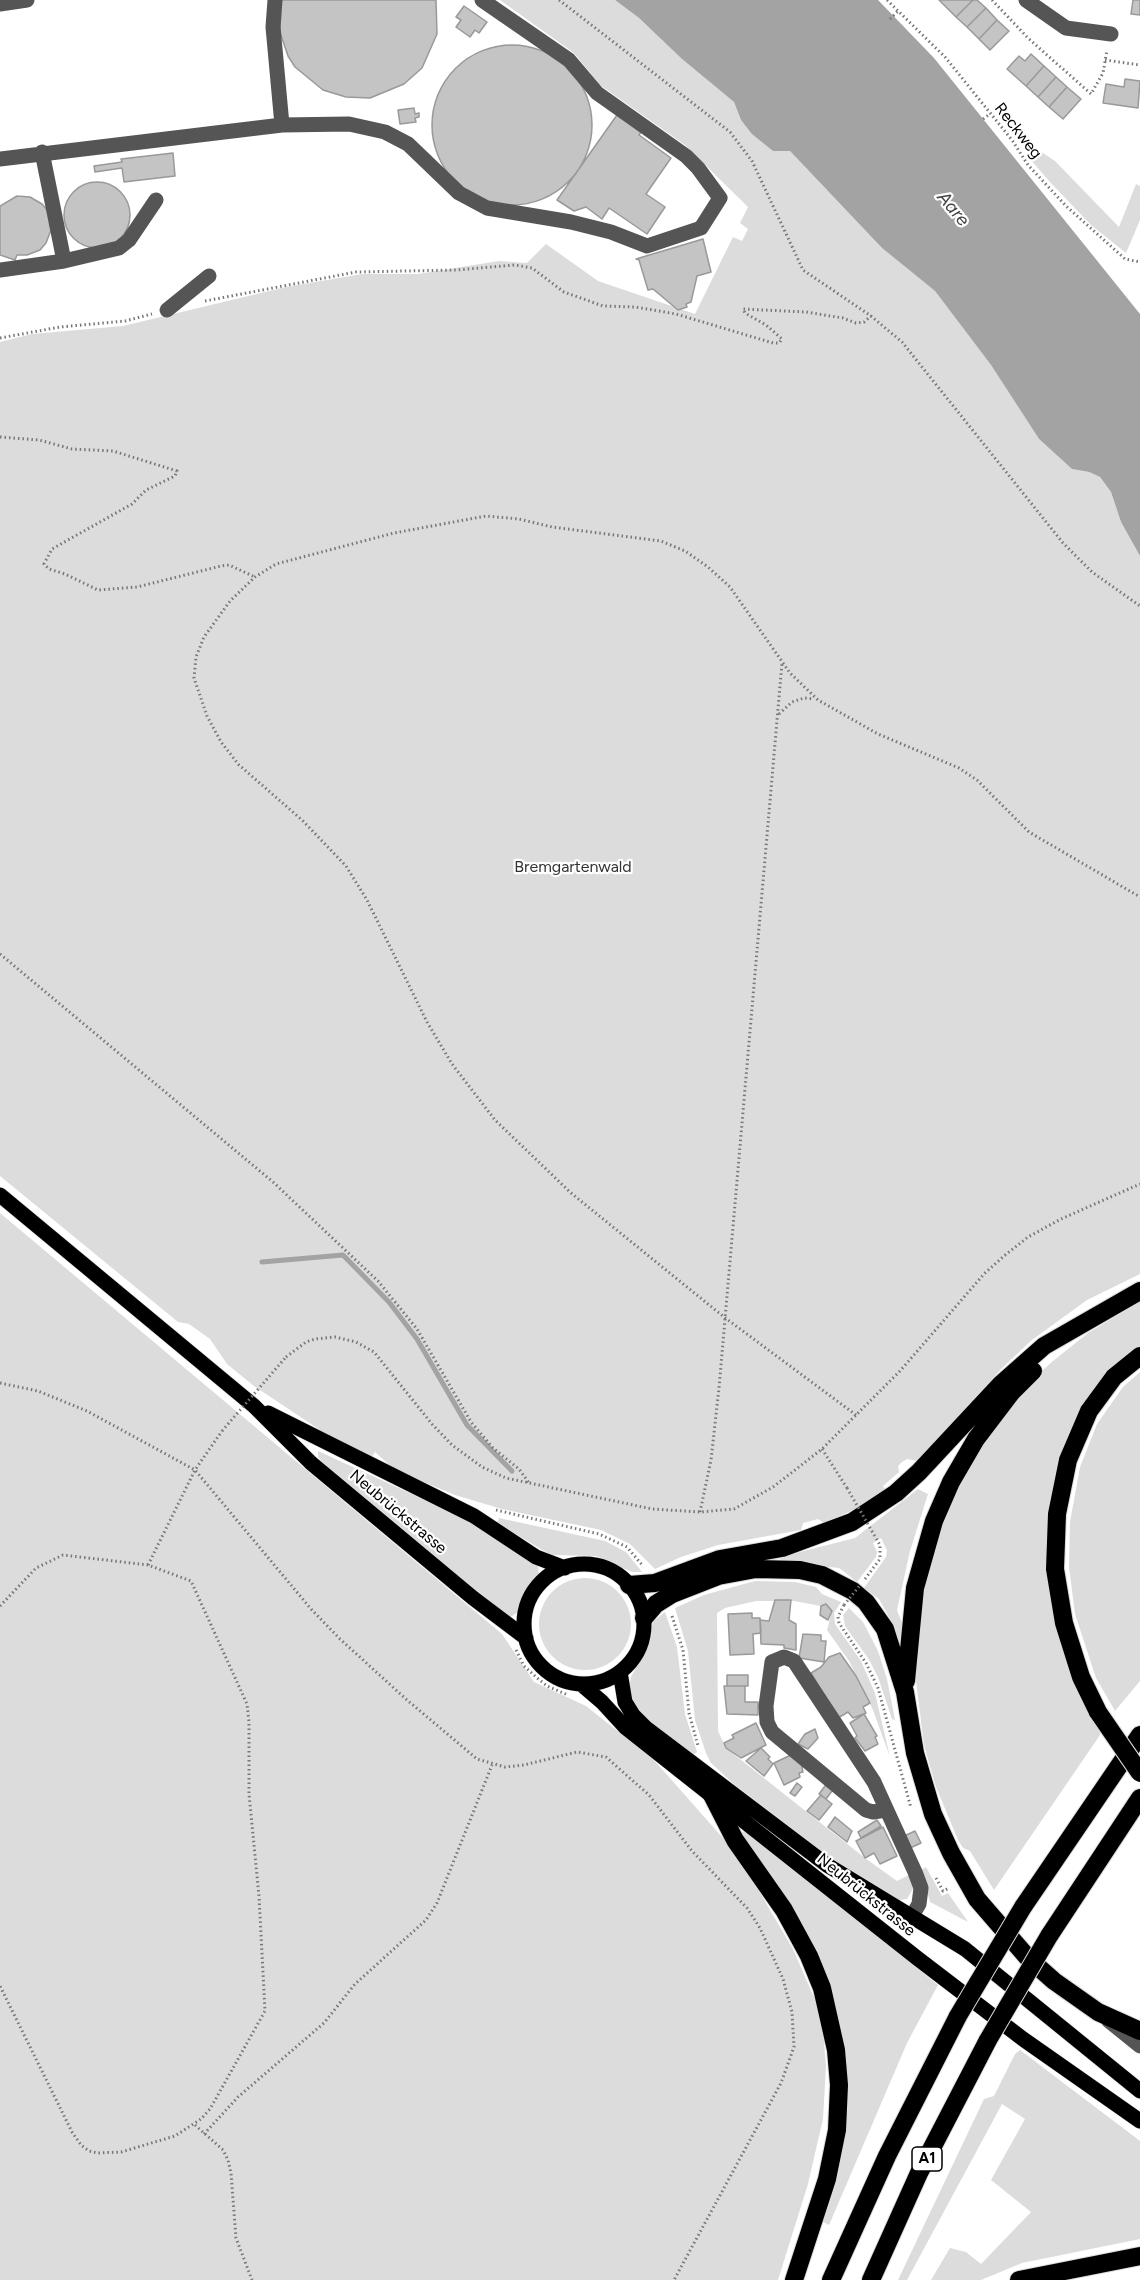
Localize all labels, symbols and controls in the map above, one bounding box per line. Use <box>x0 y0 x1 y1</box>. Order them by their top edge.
street label: Reckweg <box>990 99 1046 163</box>
water label: Aare <box>932 187 974 231</box>
park label: Bremgartenwald <box>514 857 632 877</box>
street label: Neubrückstrasse <box>346 1466 450 1558</box>
street label: Neubrückstrasse <box>813 1849 919 1941</box>
road number: A1 <box>912 2147 942 2171</box>

